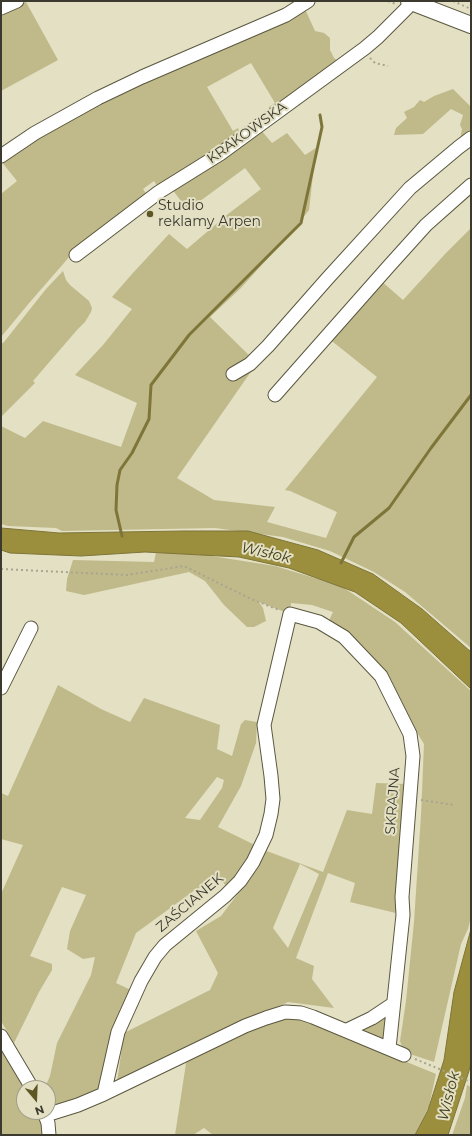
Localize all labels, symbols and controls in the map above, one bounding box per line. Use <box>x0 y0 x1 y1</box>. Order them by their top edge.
street label: KRAKOWSKA <box>204 98 290 168</box>
place label: Studio reklamy Arpen <box>158 198 261 230</box>
marker: Studio reklamy Arpen <box>145 209 155 219</box>
water label: Wisłok <box>239 539 293 567</box>
street label: SKRAJNA <box>382 767 404 835</box>
street label: ZAŚCIANEK <box>153 870 227 936</box>
water label: Wisłok <box>434 1069 464 1123</box>
north arrow <box>16 1080 56 1120</box>
text: N <box>33 1102 46 1118</box>

